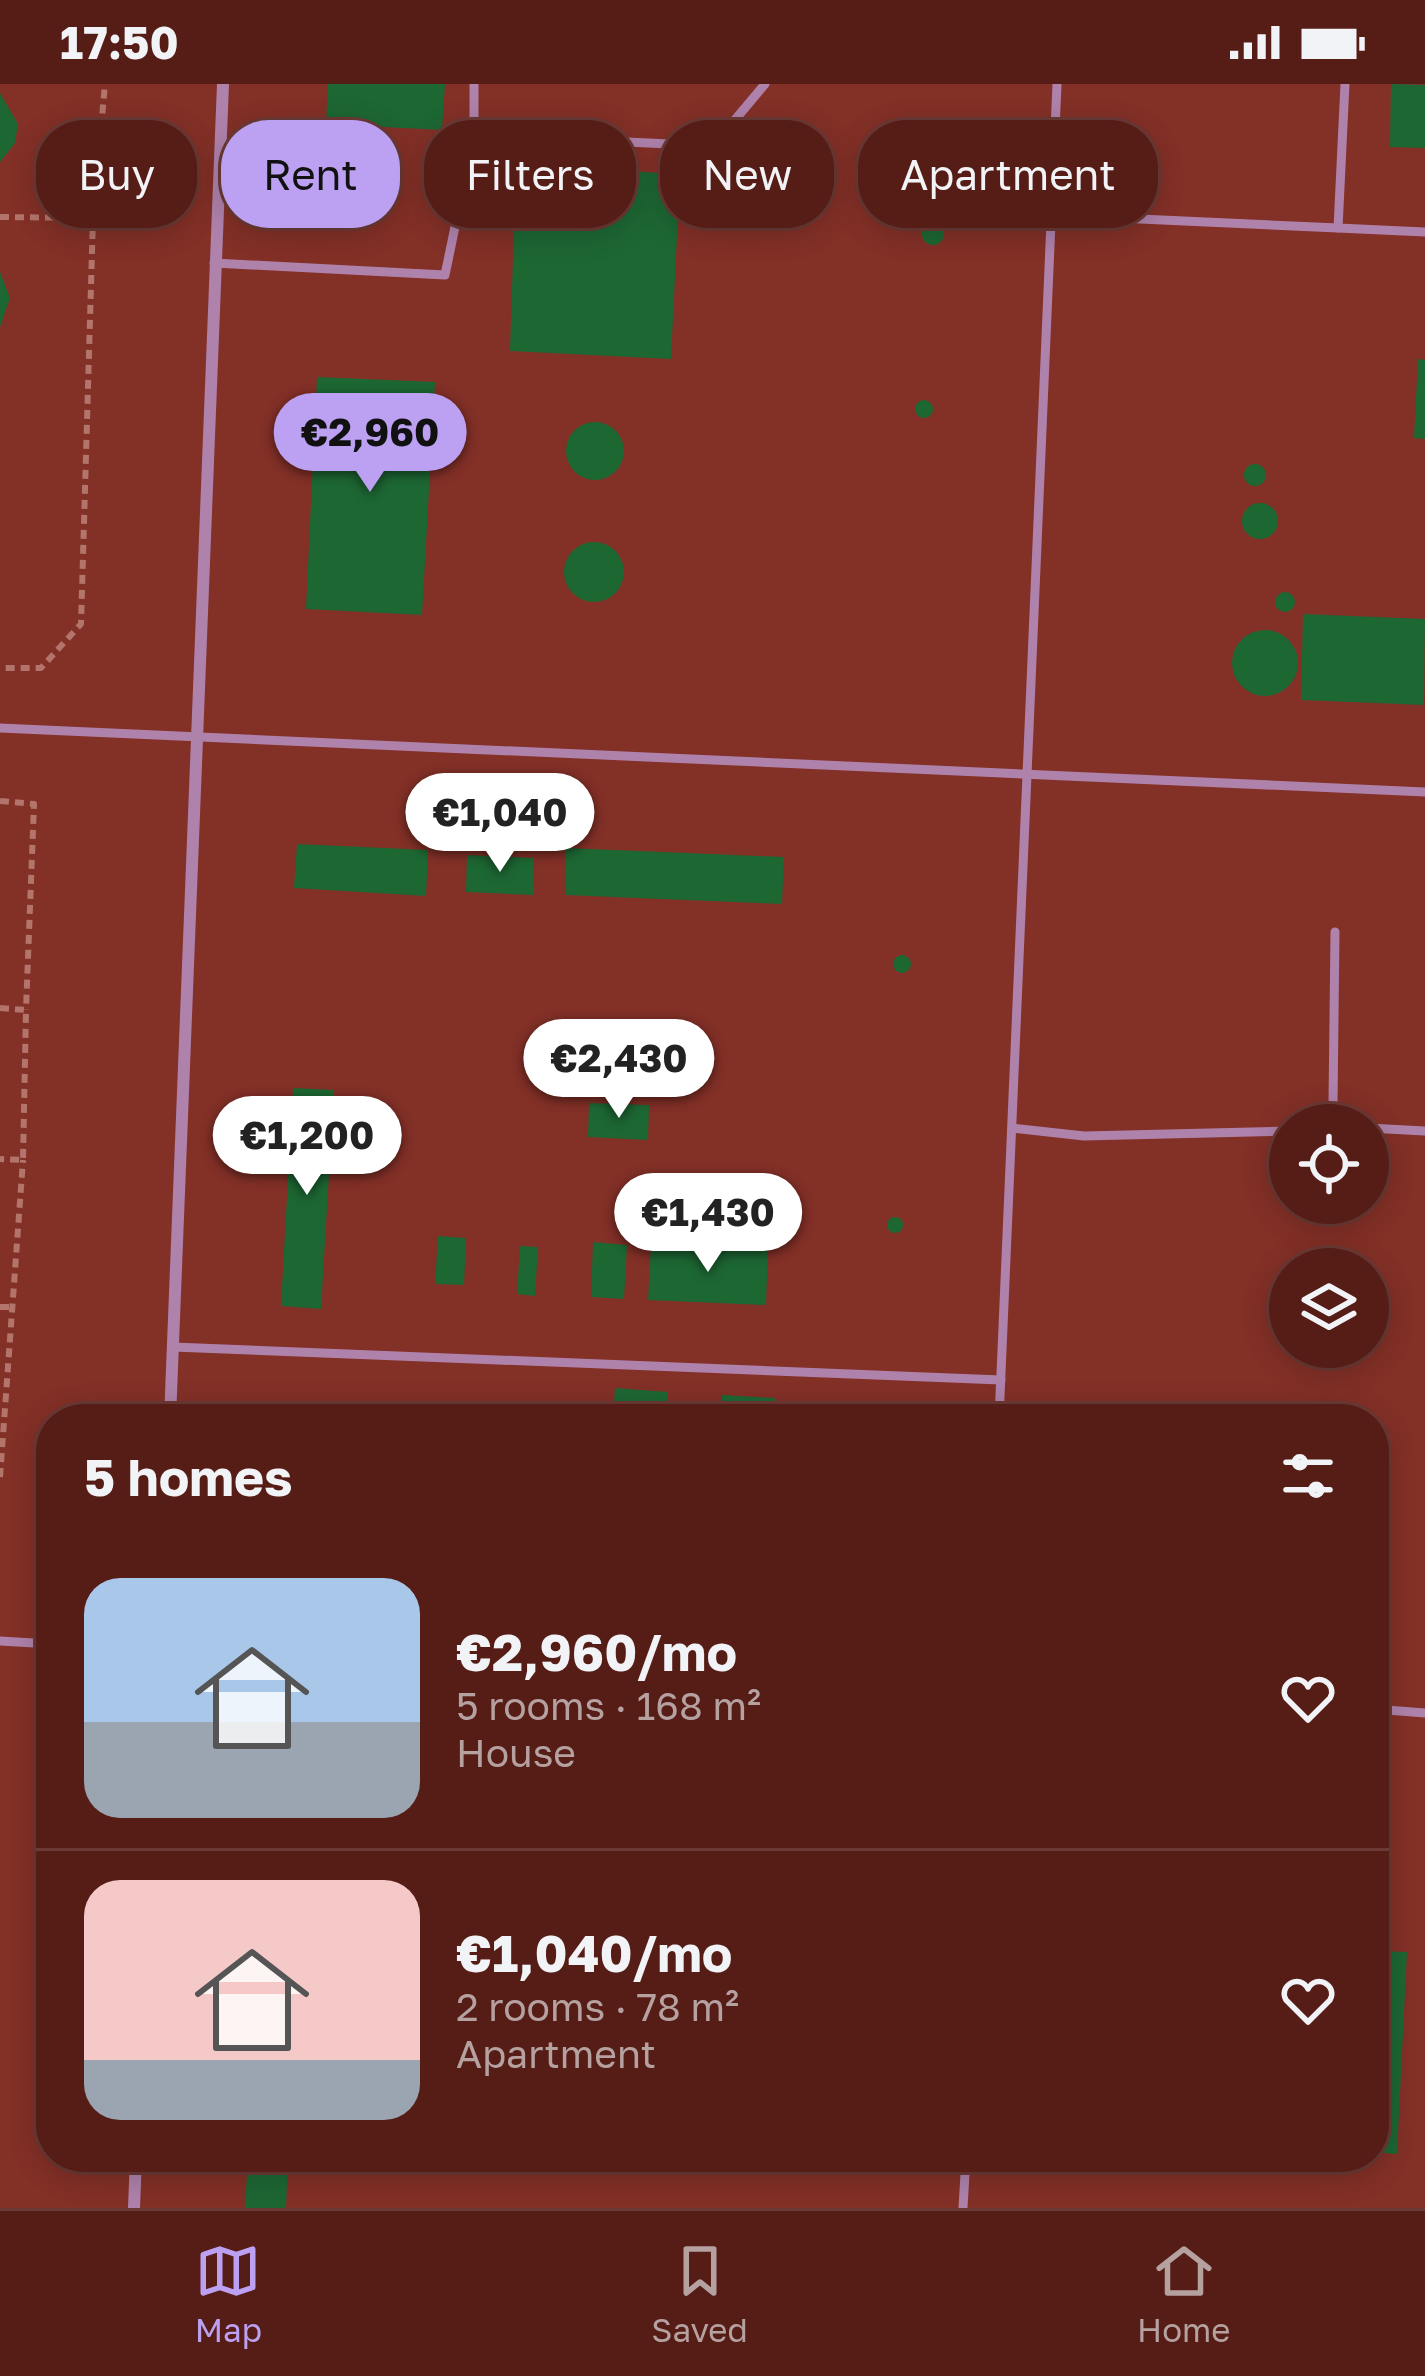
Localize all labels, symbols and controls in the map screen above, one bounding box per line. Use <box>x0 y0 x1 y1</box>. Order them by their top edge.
text: 17:50 <box>60 15 179 69</box>
chip: Buy <box>36 120 197 228</box>
chip: Rent <box>221 120 400 228</box>
chip: Filters <box>424 120 636 228</box>
chip: New <box>660 120 834 228</box>
chip: Apartment <box>858 120 1158 228</box>
pin: €2,960 <box>272 393 468 495</box>
text: €2,960 <box>301 408 439 455</box>
pin: €1,040 <box>402 773 598 875</box>
text: €1,040 <box>432 788 568 835</box>
pin: €2,430 <box>521 1019 717 1121</box>
text: €2,430 <box>550 1034 688 1081</box>
pin: €1,200 <box>209 1096 405 1198</box>
map controls <box>1269 1104 1389 1368</box>
button: locate <box>1269 1104 1389 1224</box>
text: €1,200 <box>240 1111 374 1158</box>
pin: €1,430 <box>610 1173 806 1275</box>
text: €1,430 <box>641 1188 775 1235</box>
button: layers <box>1269 1248 1389 1368</box>
icon: filters <box>1275 1443 1341 1509</box>
text: 5 homes <box>84 1446 293 1507</box>
text: €2,960/mo <box>456 1621 737 1682</box>
icon: home <box>180 1626 324 1770</box>
icon: heart <box>1275 1665 1341 1731</box>
text: 5 rooms · 168 m² <box>456 1682 761 1729</box>
text: House <box>456 1729 576 1776</box>
text: €1,040/mo <box>456 1922 732 1983</box>
icon: home <box>180 1928 324 2072</box>
icon: heart <box>1275 1967 1341 2033</box>
text: 2 rooms · 78 m² <box>456 1983 739 2030</box>
text: Apartment <box>456 2030 656 2077</box>
tab: Map <box>195 2238 262 2349</box>
tab: Saved <box>651 2238 748 2349</box>
tab: Home <box>1137 2238 1230 2349</box>

